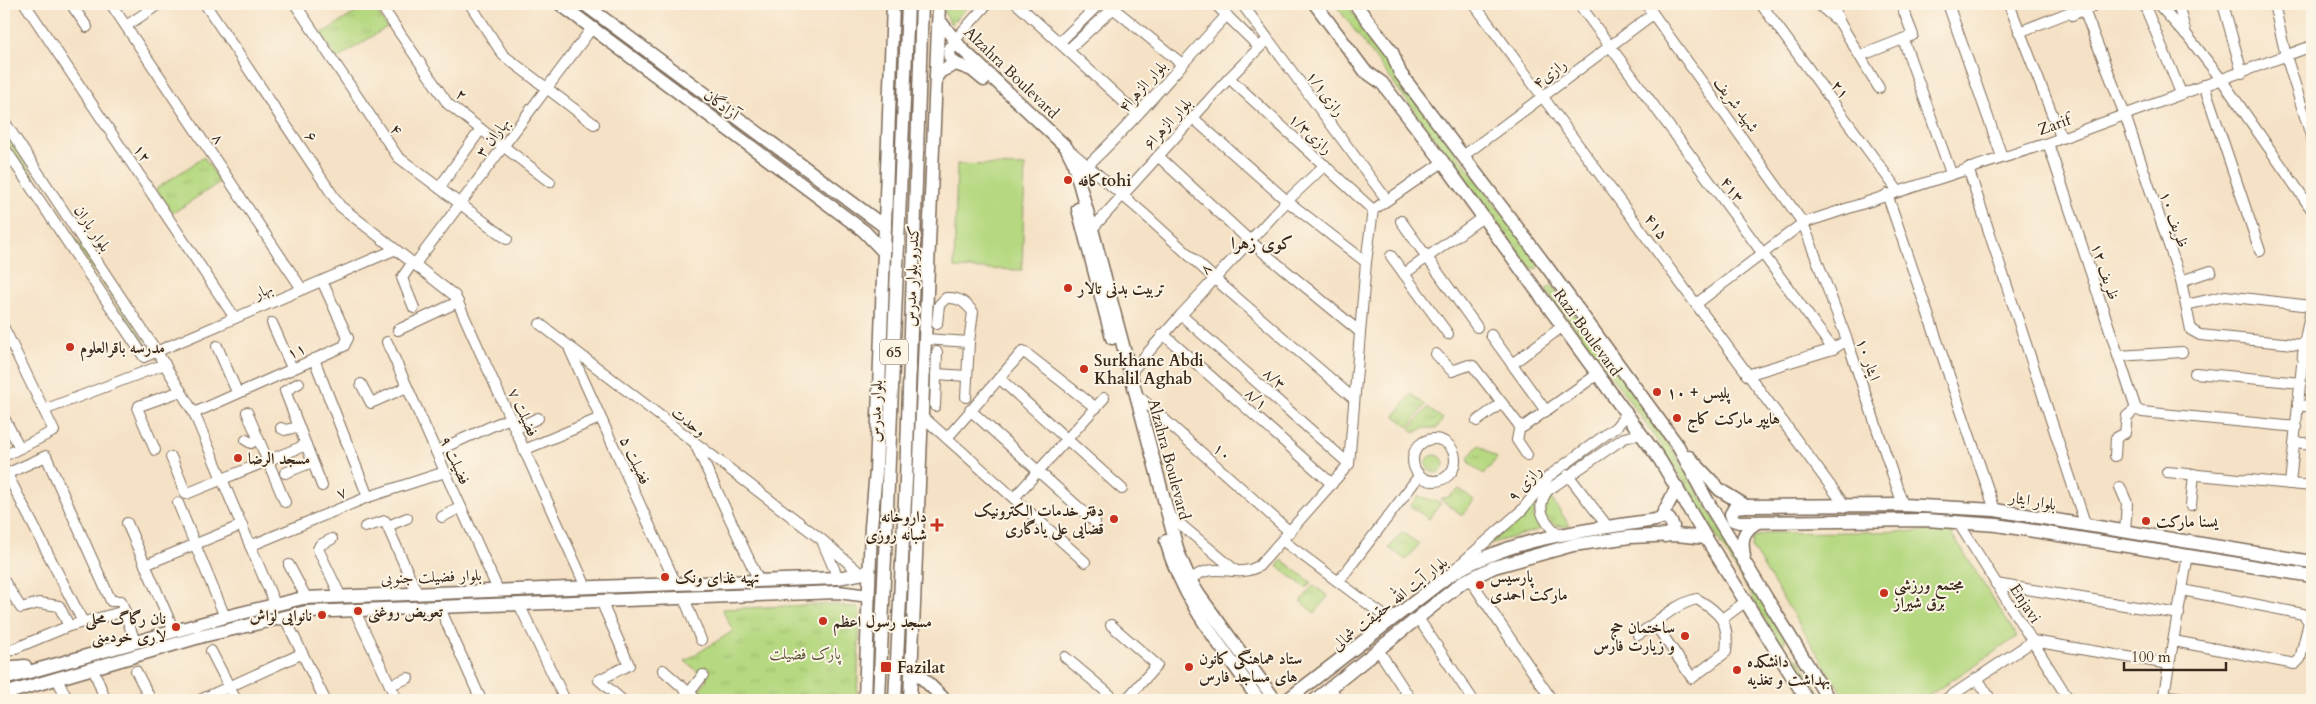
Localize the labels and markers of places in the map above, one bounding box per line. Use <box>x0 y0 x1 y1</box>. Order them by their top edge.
place label: کافهtohi <box>1078 170 1131 192</box>
marker: کافهtohi <box>1062 174 1074 186</box>
place label: تربیت بدنی تالار <box>1076 278 1165 300</box>
marker: تربیت بدنی تالار <box>1062 282 1074 294</box>
place label: مدرسه باقرالعلوم <box>80 337 165 362</box>
marker: مدرسه باقرالعلوم <box>64 341 76 353</box>
place label: Surkhane Abdi Khalil Aghab <box>1094 350 1204 390</box>
marker: Surkhane Abdi Khalil Aghab <box>1078 363 1090 375</box>
place label: پلیس + ۱۰ <box>1667 382 1731 405</box>
marker: پلیس + ۱۰ <box>1651 386 1663 398</box>
place label: هایپر مارکت کاج <box>1687 408 1780 433</box>
marker: هایپر مارکت کاج <box>1671 412 1683 424</box>
place label: مسجد الرضا <box>248 448 310 470</box>
marker: مسجد الرضا <box>232 452 244 464</box>
place label: دفتر خدمات الکترونیک قضایی علی یادگاری <box>974 500 1104 541</box>
place label: داروخانه شبانه روزی <box>866 506 927 546</box>
place label: یسنا مارکت <box>2156 511 2219 533</box>
marker: دفتر خدمات الکترونیک قضایی علی یادگاری <box>1108 513 1120 525</box>
marker: یسنا مارکت <box>2140 515 2152 527</box>
marker: داروخانه شبانه روزی <box>931 519 943 531</box>
place label: پارسیس مارکت احمدی <box>1490 566 1568 606</box>
place label: تهیه غذای ونک <box>675 567 759 589</box>
marker: تهیه غذای ونک <box>659 571 671 583</box>
place label: مجتمع ورزشی برق شیراز <box>1892 574 1964 614</box>
marker: پارسیس مارکت احمدی <box>1474 579 1486 591</box>
marker: مجتمع ورزشی برق شیراز <box>1878 587 1890 599</box>
place label: تعویض روغنی <box>368 601 444 624</box>
place label: نانوایی لواش <box>250 605 312 627</box>
marker: تعویض روغنی <box>352 605 364 617</box>
place label: نان رگاگ محلی لاری خودمنی <box>85 608 166 649</box>
marker: نانوایی لواش <box>316 609 328 621</box>
place label: مسجد رسول اعظم <box>833 611 932 636</box>
marker: مسجد رسول اعظم <box>817 615 829 627</box>
place label: ساختمان حج و زیارت فارس <box>1593 617 1675 657</box>
marker: نان رگاگ محلی لاری خودمنی <box>170 621 182 633</box>
marker: ساختمان حج و زیارت فارس <box>1679 630 1691 642</box>
place label: ستاد هماهنگی کانون های مساجد فارس <box>1199 648 1302 688</box>
place label: دانشکده بهداشت و تغذیه <box>1747 651 1830 691</box>
place label: Fazilat <box>897 657 945 679</box>
marker: Fazilat <box>879 660 893 674</box>
marker: ستاد هماهنگی کانون های مساجد فارس <box>1183 661 1195 673</box>
marker: دانشکده بهداشت و تغذیه <box>1731 664 1743 676</box>

